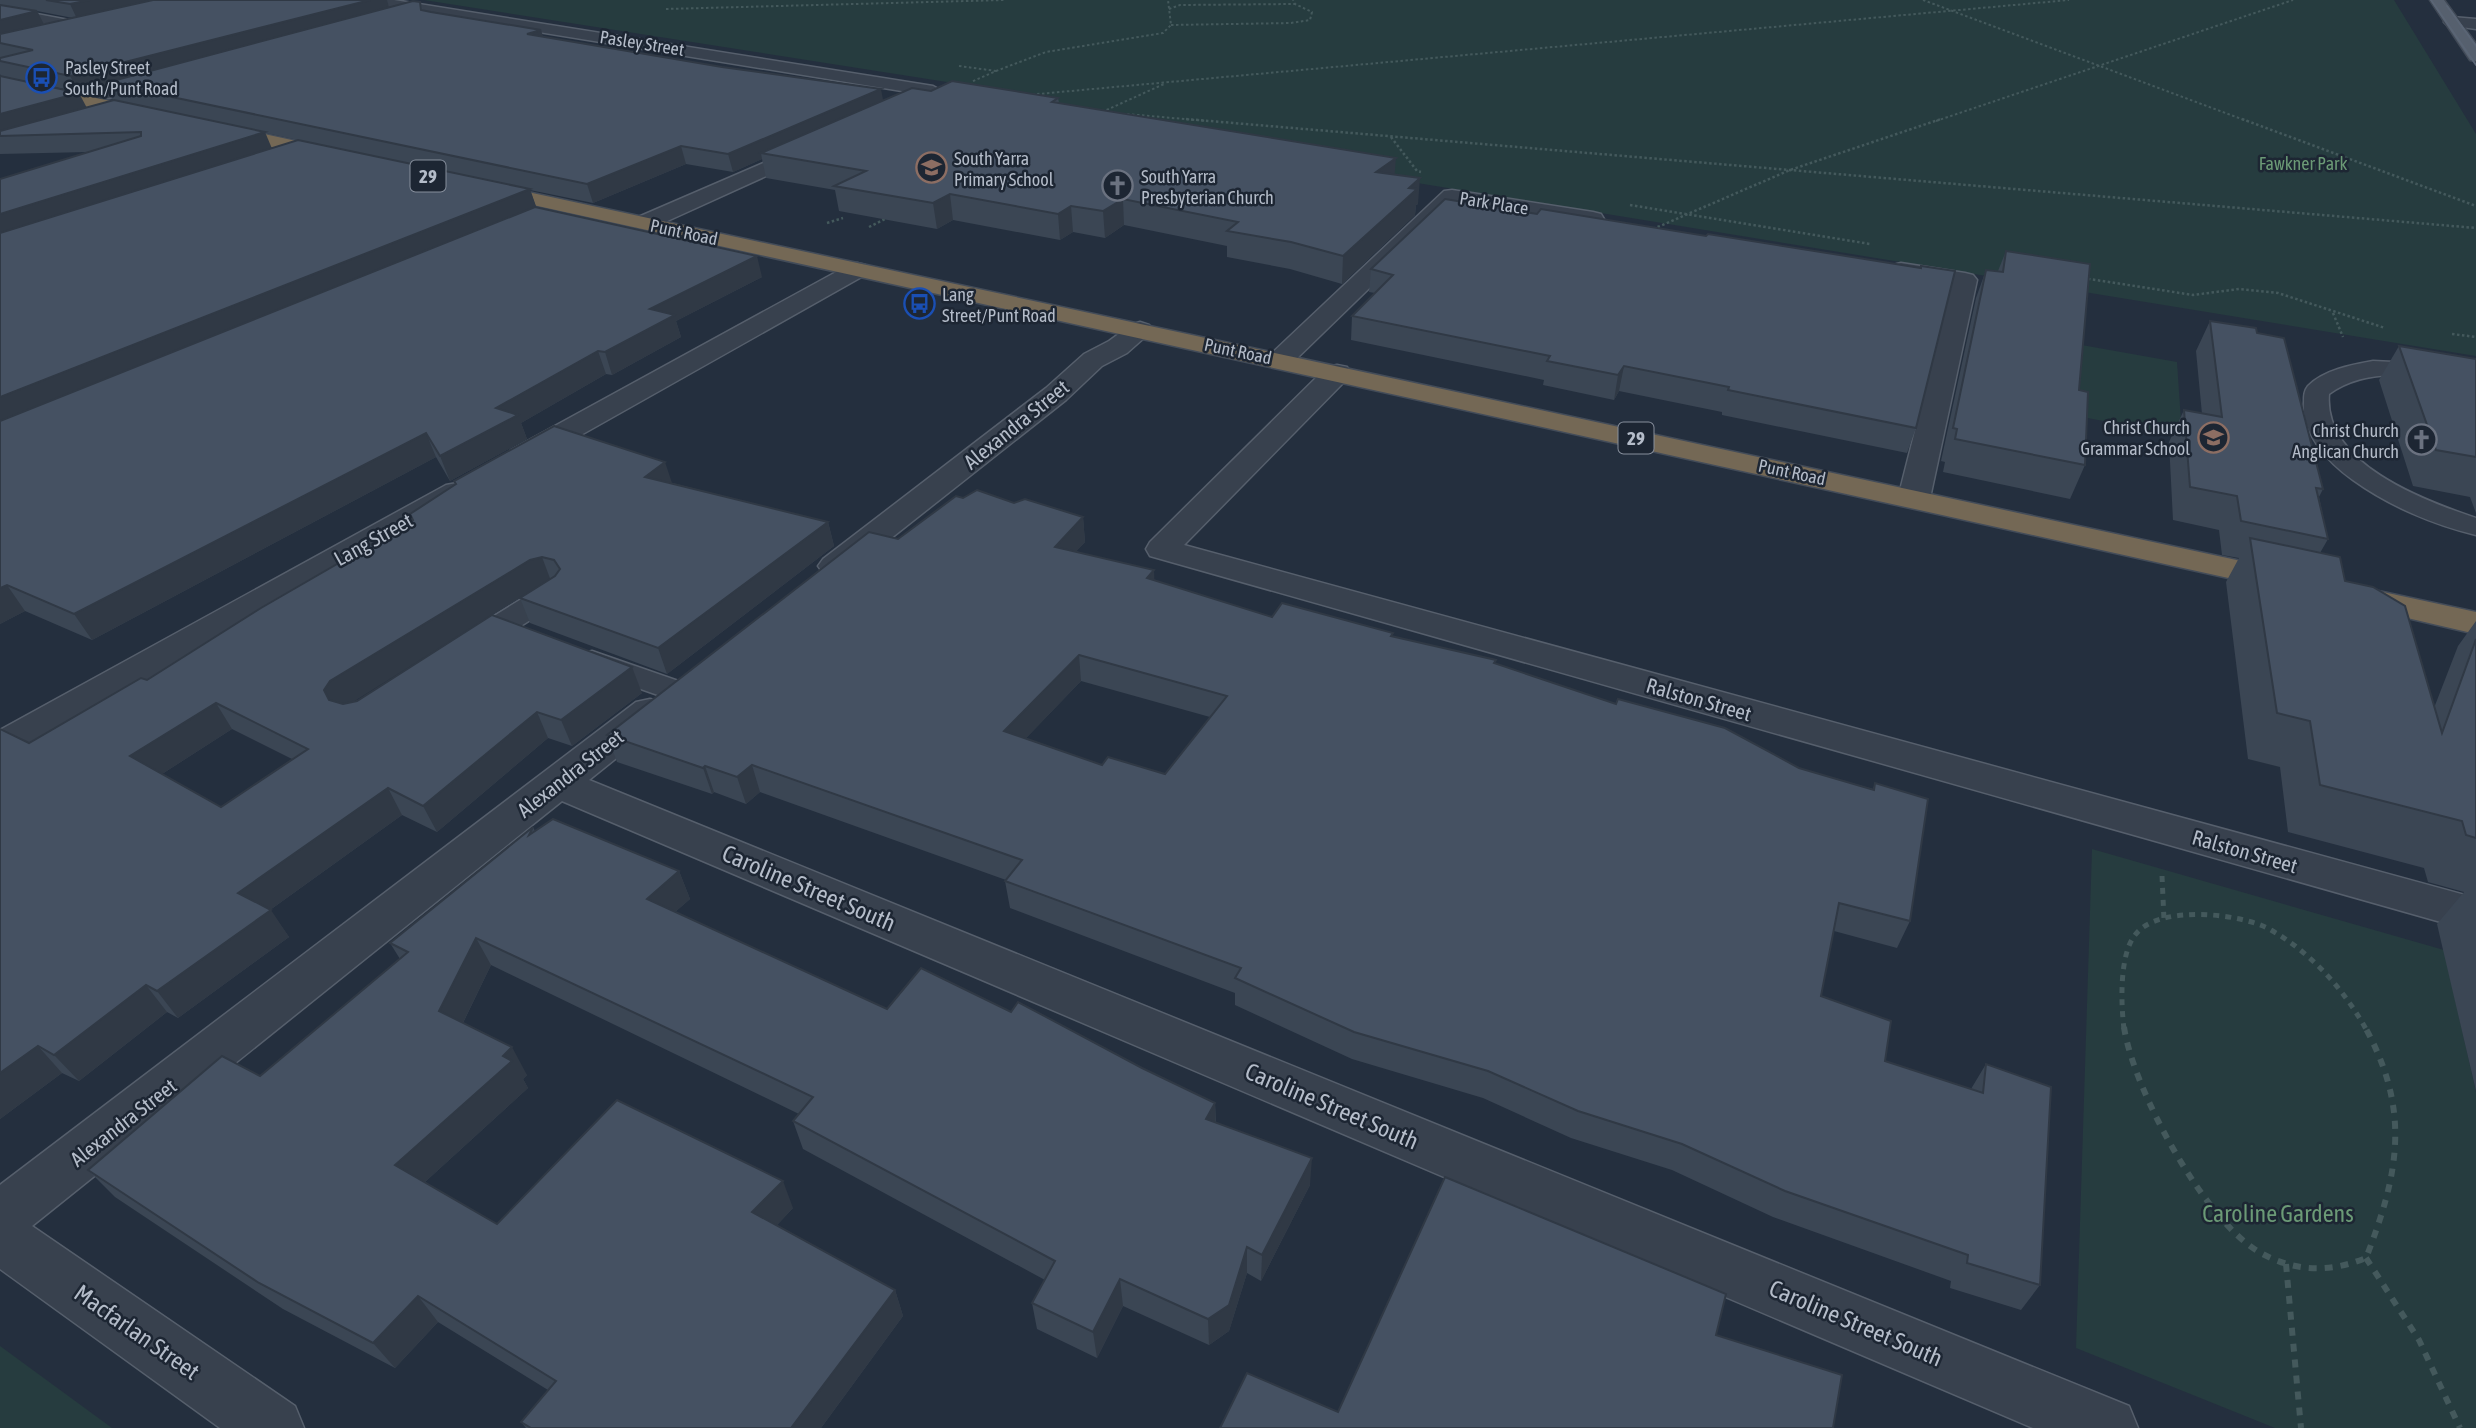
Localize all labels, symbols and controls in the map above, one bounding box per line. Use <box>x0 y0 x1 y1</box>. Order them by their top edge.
street label: Pasley Street <box>598 26 686 60</box>
place label: Pasley Street South/Punt Road <box>65 57 178 99</box>
bus stop icon: Pasley Street South/Punt Road <box>25 60 59 94</box>
place label: South Yarra Primary School <box>954 148 1054 190</box>
school or university icon: South Yarra Primary School <box>914 151 948 185</box>
park label: Fawkner Park <box>2259 153 2347 174</box>
road number: 29 <box>410 160 446 192</box>
place label: South Yarra Presbyterian Church <box>1141 166 1274 208</box>
church icon: South Yarra Presbyterian Church <box>1101 169 1135 203</box>
street label: Park Place <box>1458 187 1530 219</box>
street label: Punt Road <box>648 215 720 249</box>
place label: Lang Street/Punt Road <box>942 284 1056 326</box>
bus stop icon: Lang Street/Punt Road <box>902 287 936 321</box>
street label: Punt Road <box>1202 334 1274 368</box>
street label: Alexandra Street <box>959 374 1073 474</box>
place label: Christ Church Grammar School <box>2080 417 2190 459</box>
school or university icon: Christ Church Grammar School <box>2196 420 2230 454</box>
place label: Christ Church Anglican Church <box>2292 420 2399 462</box>
road number: 29 <box>1618 422 1654 453</box>
church icon: Christ Church Anglican Church <box>2405 423 2439 457</box>
street label: Punt Road <box>1756 455 1828 489</box>
street label: Lang Street <box>330 508 416 570</box>
street label: Ralston Street <box>1644 673 1754 725</box>
street label: Alexandra Street <box>512 724 628 822</box>
street label: Ralston Street <box>2190 825 2300 877</box>
street label: Caroline Street South <box>718 839 900 937</box>
street label: Caroline Street South <box>1241 1057 1423 1155</box>
street label: Alexandra Street <box>65 1073 181 1171</box>
park label: Caroline Gardens <box>2202 1200 2354 1227</box>
street label: Caroline Street South <box>1765 1274 1947 1372</box>
street label: Macfarlan Street <box>69 1279 205 1385</box>

